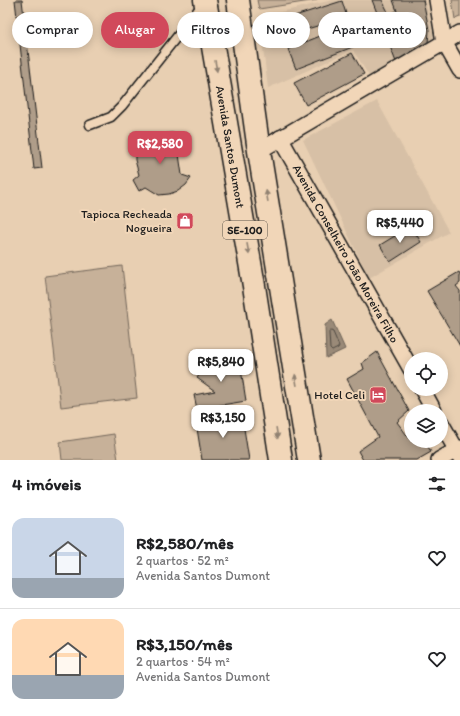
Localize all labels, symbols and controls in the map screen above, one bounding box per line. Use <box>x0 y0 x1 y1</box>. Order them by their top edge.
chip: Comprar <box>12 12 93 48</box>
chip: Alugar <box>101 12 169 48</box>
chip: Filtros <box>177 12 244 48</box>
chip: Novo <box>252 12 310 48</box>
chip: Apartamento <box>318 12 426 48</box>
one-way arrow <box>213 60 219 72</box>
street label: Avenida Santos Dumont <box>213 85 248 210</box>
pin: R$2,580 <box>123 131 197 165</box>
text: R$2,580 <box>137 136 183 151</box>
street label: Avenida Conselheiro João Moreira Filho <box>290 162 402 345</box>
one-way arrow <box>264 190 270 202</box>
place label: Tapioca Recheada Nogueira <box>81 207 172 235</box>
pin: R$5,440 <box>363 210 437 244</box>
shop icon: Tapioca Recheada Nogueira <box>175 211 195 231</box>
text: R$5,440 <box>376 215 424 230</box>
road number: SE-100 <box>223 221 267 239</box>
one-way arrow <box>245 243 251 255</box>
pin: R$5,840 <box>184 349 258 383</box>
map controls <box>404 352 448 448</box>
button: locate <box>404 352 448 396</box>
text: R$5,840 <box>197 354 245 369</box>
one-way arrow <box>293 374 299 386</box>
hotel icon: Hotel Celi <box>368 385 388 405</box>
place label: Hotel Celi <box>314 388 365 402</box>
button: layers <box>404 404 448 448</box>
pin: R$3,150 <box>186 405 260 439</box>
text: R$3,150 <box>200 410 246 425</box>
one-way arrow <box>274 427 280 439</box>
icon: filters <box>426 473 448 495</box>
text: 4 imóveis <box>12 474 81 494</box>
text: R$2,580/mês <box>136 533 234 553</box>
icon: home <box>44 534 92 582</box>
icon: heart <box>426 547 448 569</box>
text: 2 quartos · 52 m² <box>136 553 229 568</box>
text: Avenida Santos Dumont <box>136 568 270 583</box>
text: R$3,150/mês <box>136 634 233 654</box>
icon: home <box>44 635 92 683</box>
icon: heart <box>426 648 448 670</box>
text: 2 quartos · 54 m² <box>136 654 230 669</box>
text: Avenida Santos Dumont <box>136 669 270 684</box>

